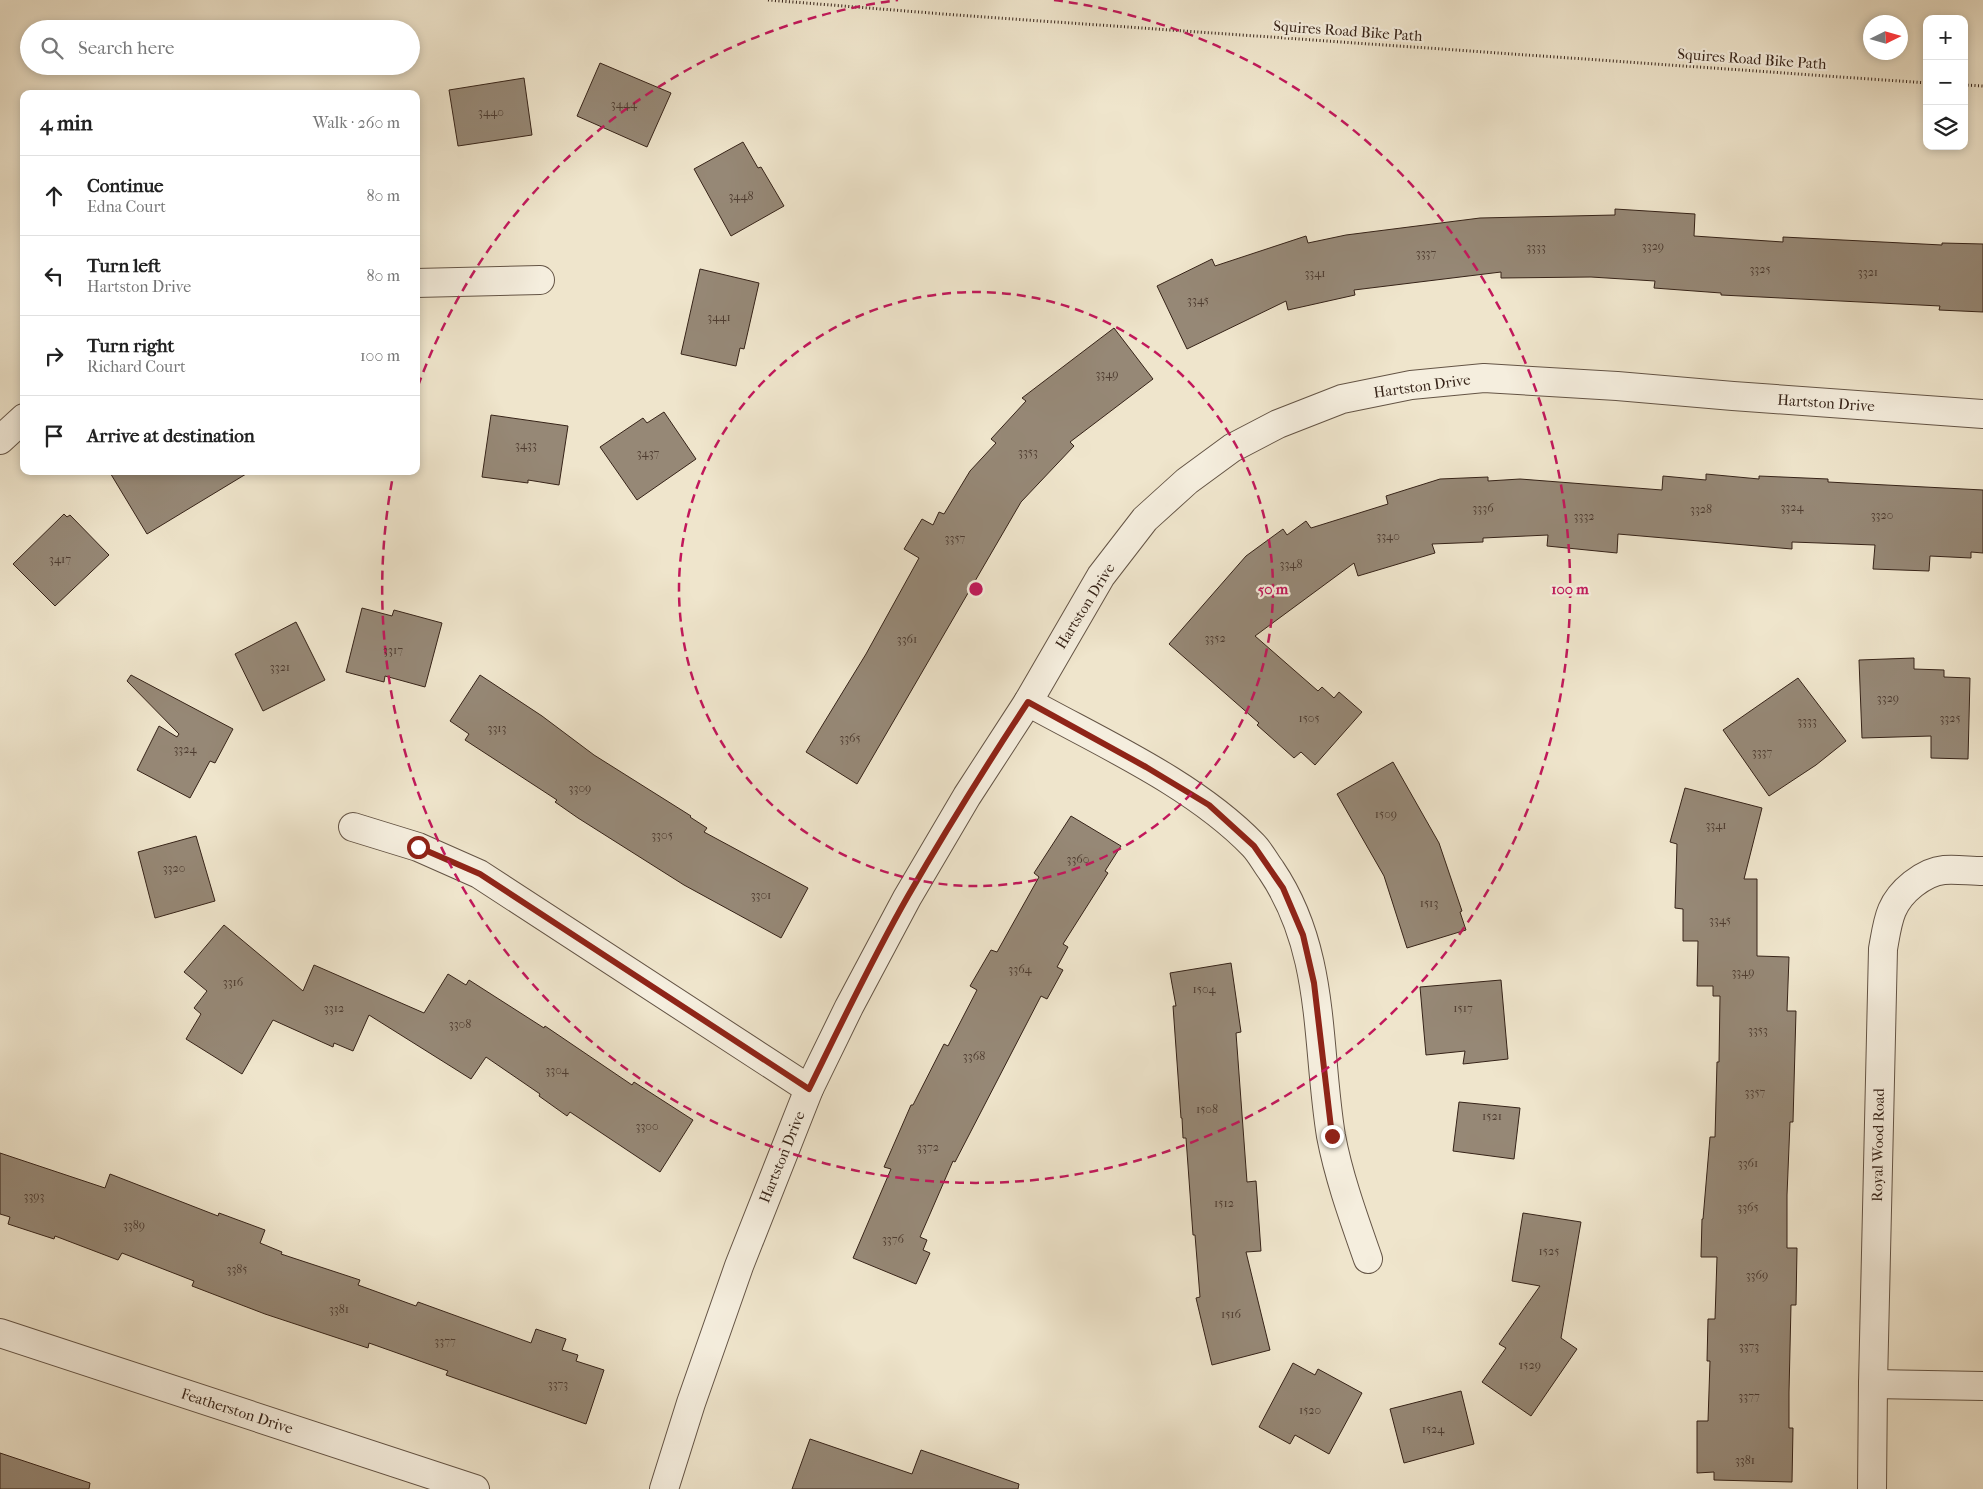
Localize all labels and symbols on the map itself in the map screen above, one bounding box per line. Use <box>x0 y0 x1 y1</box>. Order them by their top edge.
north arrow <box>1863 15 1908 60</box>
street label: Squires Road Bike Path <box>1273 17 1424 45</box>
street label: Squires Road Bike Path <box>1677 45 1828 73</box>
house number: 3444 <box>611 97 638 111</box>
house number: 3440 <box>478 105 504 119</box>
house number: 3448 <box>728 189 754 203</box>
house number: 3329 <box>1642 239 1664 253</box>
house number: 3333 <box>1526 240 1546 254</box>
house number: 3337 <box>1416 246 1436 260</box>
house number: 3325 <box>1749 262 1771 276</box>
house number: 3321 <box>1858 265 1878 279</box>
house number: 3341 <box>1304 266 1326 280</box>
house number: 3345 <box>1187 293 1209 307</box>
house number: 3441 <box>707 310 731 324</box>
house number: 3349 <box>1095 367 1119 381</box>
street label: Hartston Drive <box>1372 370 1472 402</box>
street label: Hartston Drive <box>1777 391 1876 415</box>
house number: 3433 <box>515 438 537 452</box>
house number: 3353 <box>1018 445 1038 459</box>
house number: 3437 <box>637 446 660 460</box>
house number: 3324 <box>1780 500 1804 514</box>
house number: 3336 <box>1472 501 1494 515</box>
house number: 3328 <box>1690 502 1712 516</box>
house number: 3320 <box>1871 508 1893 522</box>
house number: 3332 <box>1574 509 1594 523</box>
house number: 3340 <box>1376 529 1400 543</box>
house number: 3357 <box>945 531 966 545</box>
house number: 3417 <box>49 552 71 566</box>
house number: 3348 <box>1280 557 1302 571</box>
street label: Hartston Drive <box>1052 559 1119 652</box>
centre of rings <box>967 580 985 598</box>
text: 50 m <box>1258 580 1289 598</box>
text: 100 m <box>1551 580 1589 598</box>
house number: 3352 <box>1204 631 1226 645</box>
house number: 3361 <box>897 632 917 646</box>
house number: 3317 <box>383 643 403 657</box>
house number: 3321 <box>270 660 290 674</box>
house number: 3329 <box>1877 691 1899 705</box>
house number: 1505 <box>1298 711 1320 725</box>
house number: 3325 <box>1939 711 1961 725</box>
house number: 3333 <box>1797 714 1817 728</box>
house number: 3313 <box>487 721 507 735</box>
house number: 3365 <box>839 731 861 745</box>
house number: 3324 <box>173 742 197 756</box>
house number: 3337 <box>1752 745 1772 759</box>
house number: 3309 <box>569 781 591 795</box>
house number: 1509 <box>1375 807 1397 821</box>
house number: 3341 <box>1705 818 1727 832</box>
house number: 3305 <box>651 828 673 842</box>
route start <box>407 836 430 859</box>
house number: 3360 <box>1067 852 1089 866</box>
house number: 3320 <box>163 861 185 875</box>
house number: 3301 <box>751 888 771 902</box>
house number: 1513 <box>1420 896 1438 910</box>
house number: 3345 <box>1709 913 1731 927</box>
house number: 3364 <box>1008 962 1033 976</box>
house number: 3349 <box>1731 965 1755 979</box>
house number: 3316 <box>223 975 244 989</box>
house number: 1504 <box>1193 982 1216 996</box>
house number: 3312 <box>324 1001 344 1015</box>
house number: 1517 <box>1453 1001 1473 1015</box>
house number: 3308 <box>449 1017 471 1031</box>
house number: 3353 <box>1748 1023 1768 1037</box>
house number: 3368 <box>963 1049 985 1063</box>
house number: 3304 <box>545 1063 570 1077</box>
house number: 3357 <box>1745 1085 1766 1099</box>
street label: Royal Wood Road <box>1868 1087 1888 1202</box>
house number: 1508 <box>1196 1102 1218 1116</box>
street label: Hartston Drive <box>755 1108 809 1206</box>
house number: 1521 <box>1482 1109 1502 1123</box>
house number: 3300 <box>635 1119 659 1133</box>
route end <box>1321 1125 1344 1148</box>
house number: 3372 <box>917 1140 939 1154</box>
house number: 3361 <box>1738 1156 1758 1170</box>
house number: 3393 <box>23 1189 45 1203</box>
house number: 1512 <box>1214 1196 1234 1210</box>
house number: 3365 <box>1737 1200 1759 1214</box>
house number: 3389 <box>123 1218 145 1232</box>
house number: 3376 <box>882 1232 905 1246</box>
house number: 1525 <box>1539 1244 1559 1258</box>
house number: 3385 <box>226 1262 248 1276</box>
house number: 3369 <box>1746 1268 1768 1282</box>
house number: 3381 <box>329 1302 349 1316</box>
house number: 1516 <box>1221 1307 1242 1321</box>
house number: 3377 <box>434 1334 456 1348</box>
house number: 3373 <box>1739 1339 1759 1353</box>
house number: 1529 <box>1519 1358 1541 1372</box>
house number: 3373 <box>548 1377 568 1391</box>
street label: Featherston Drive <box>179 1384 296 1438</box>
house number: 3377 <box>1738 1389 1760 1403</box>
house number: 1520 <box>1299 1403 1321 1417</box>
house number: 1524 <box>1422 1422 1445 1436</box>
house number: 3381 <box>1735 1453 1755 1467</box>

